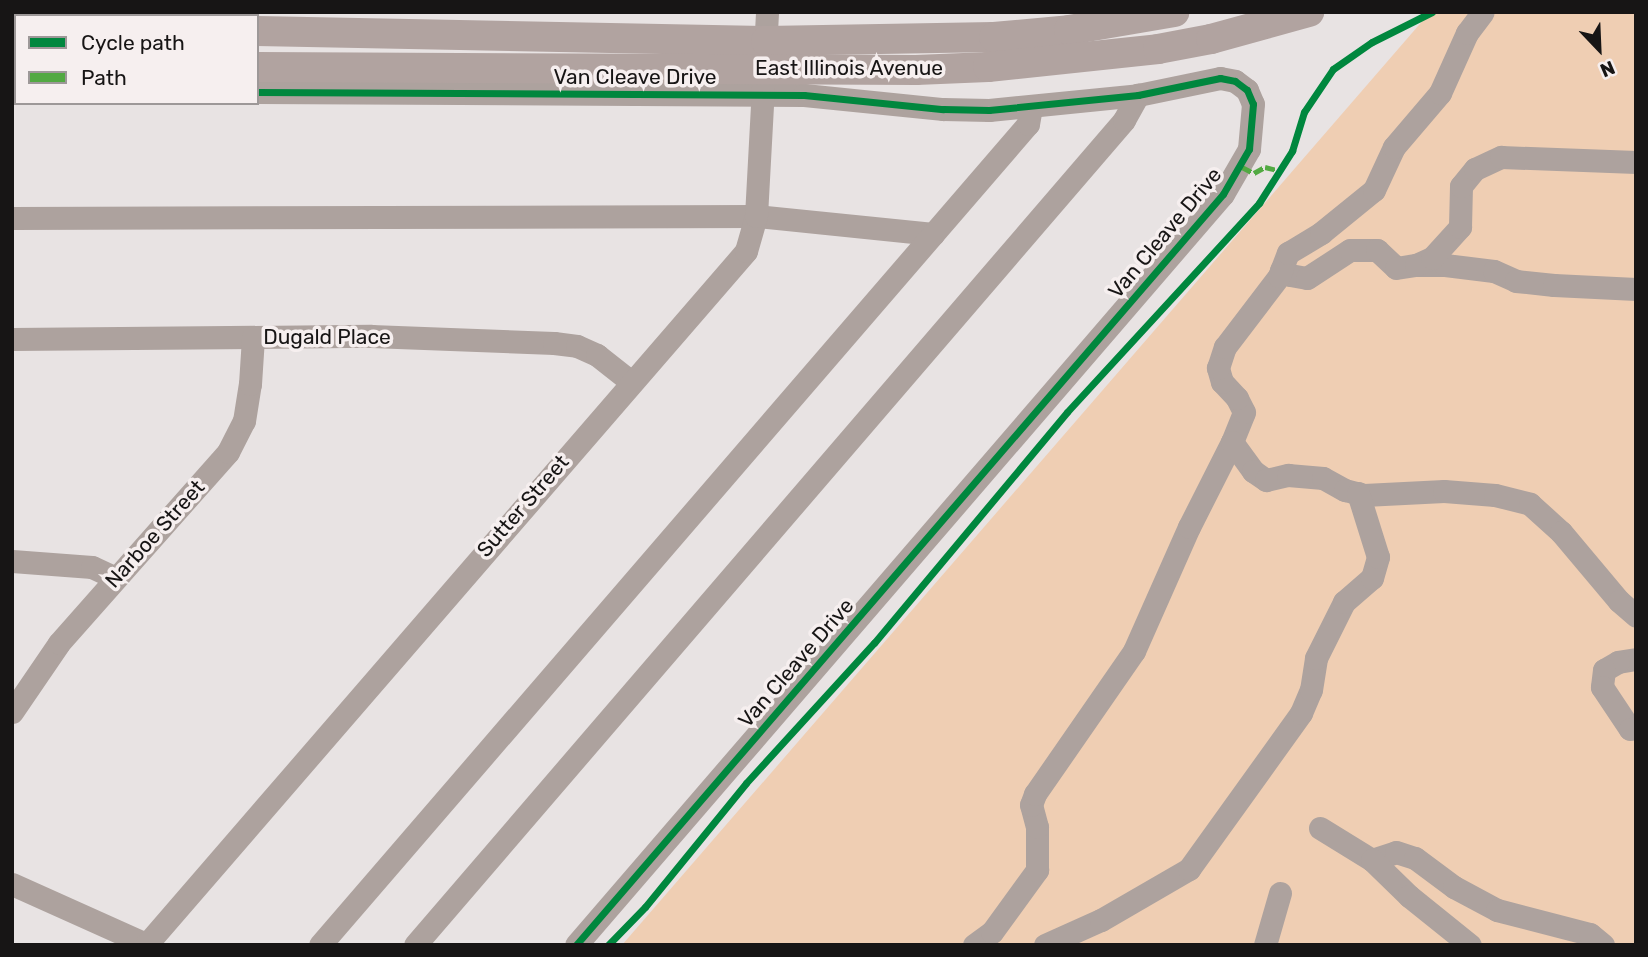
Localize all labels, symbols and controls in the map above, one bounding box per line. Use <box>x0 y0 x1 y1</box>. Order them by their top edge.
legend <box>14 14 259 105</box>
north arrow <box>1564 14 1634 84</box>
text: Cycle path <box>81 30 185 55</box>
street label: East Illinois Avenue <box>755 55 943 81</box>
text: N <box>1597 56 1618 82</box>
street label: Van Cleave Drive <box>554 64 716 90</box>
text: Path <box>81 65 127 90</box>
street label: Van Cleave Drive <box>1103 162 1227 304</box>
street label: Dugald Place <box>263 324 391 350</box>
street label: Sutter Street <box>472 450 574 562</box>
street label: Narboe Street <box>100 475 210 593</box>
street label: Van Cleave Drive <box>733 593 859 733</box>

